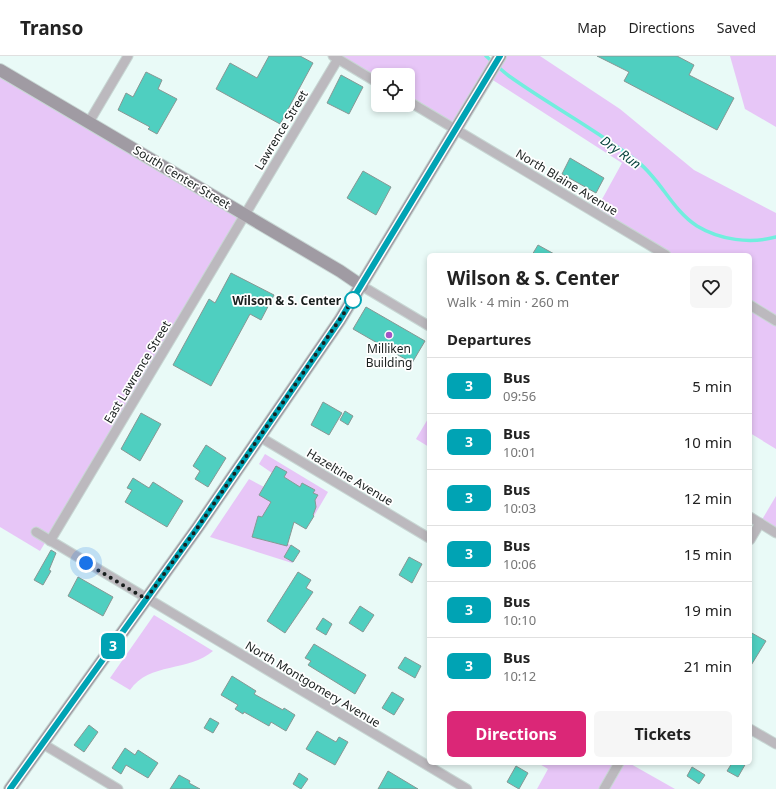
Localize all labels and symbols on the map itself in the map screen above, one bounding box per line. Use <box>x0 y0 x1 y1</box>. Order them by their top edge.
street label: Lawrence Street <box>250 86 312 173</box>
water label: Dry Run <box>597 131 645 173</box>
street label: South Center Street <box>130 141 234 213</box>
street label: North Blaine Avenue <box>513 145 621 219</box>
marker: Wilson & S. Center <box>344 291 362 309</box>
place label: Wilson & S. Center <box>232 292 342 309</box>
street label: East Lawrence Street <box>100 317 175 427</box>
marker: Milliken Building <box>384 330 394 340</box>
place label: Milliken Building <box>366 340 412 371</box>
street label: Hazeltine Avenue <box>304 444 397 510</box>
your location <box>76 553 96 573</box>
line badge: 3 <box>100 633 126 659</box>
street label: North Montgomery Avenue <box>242 637 384 731</box>

